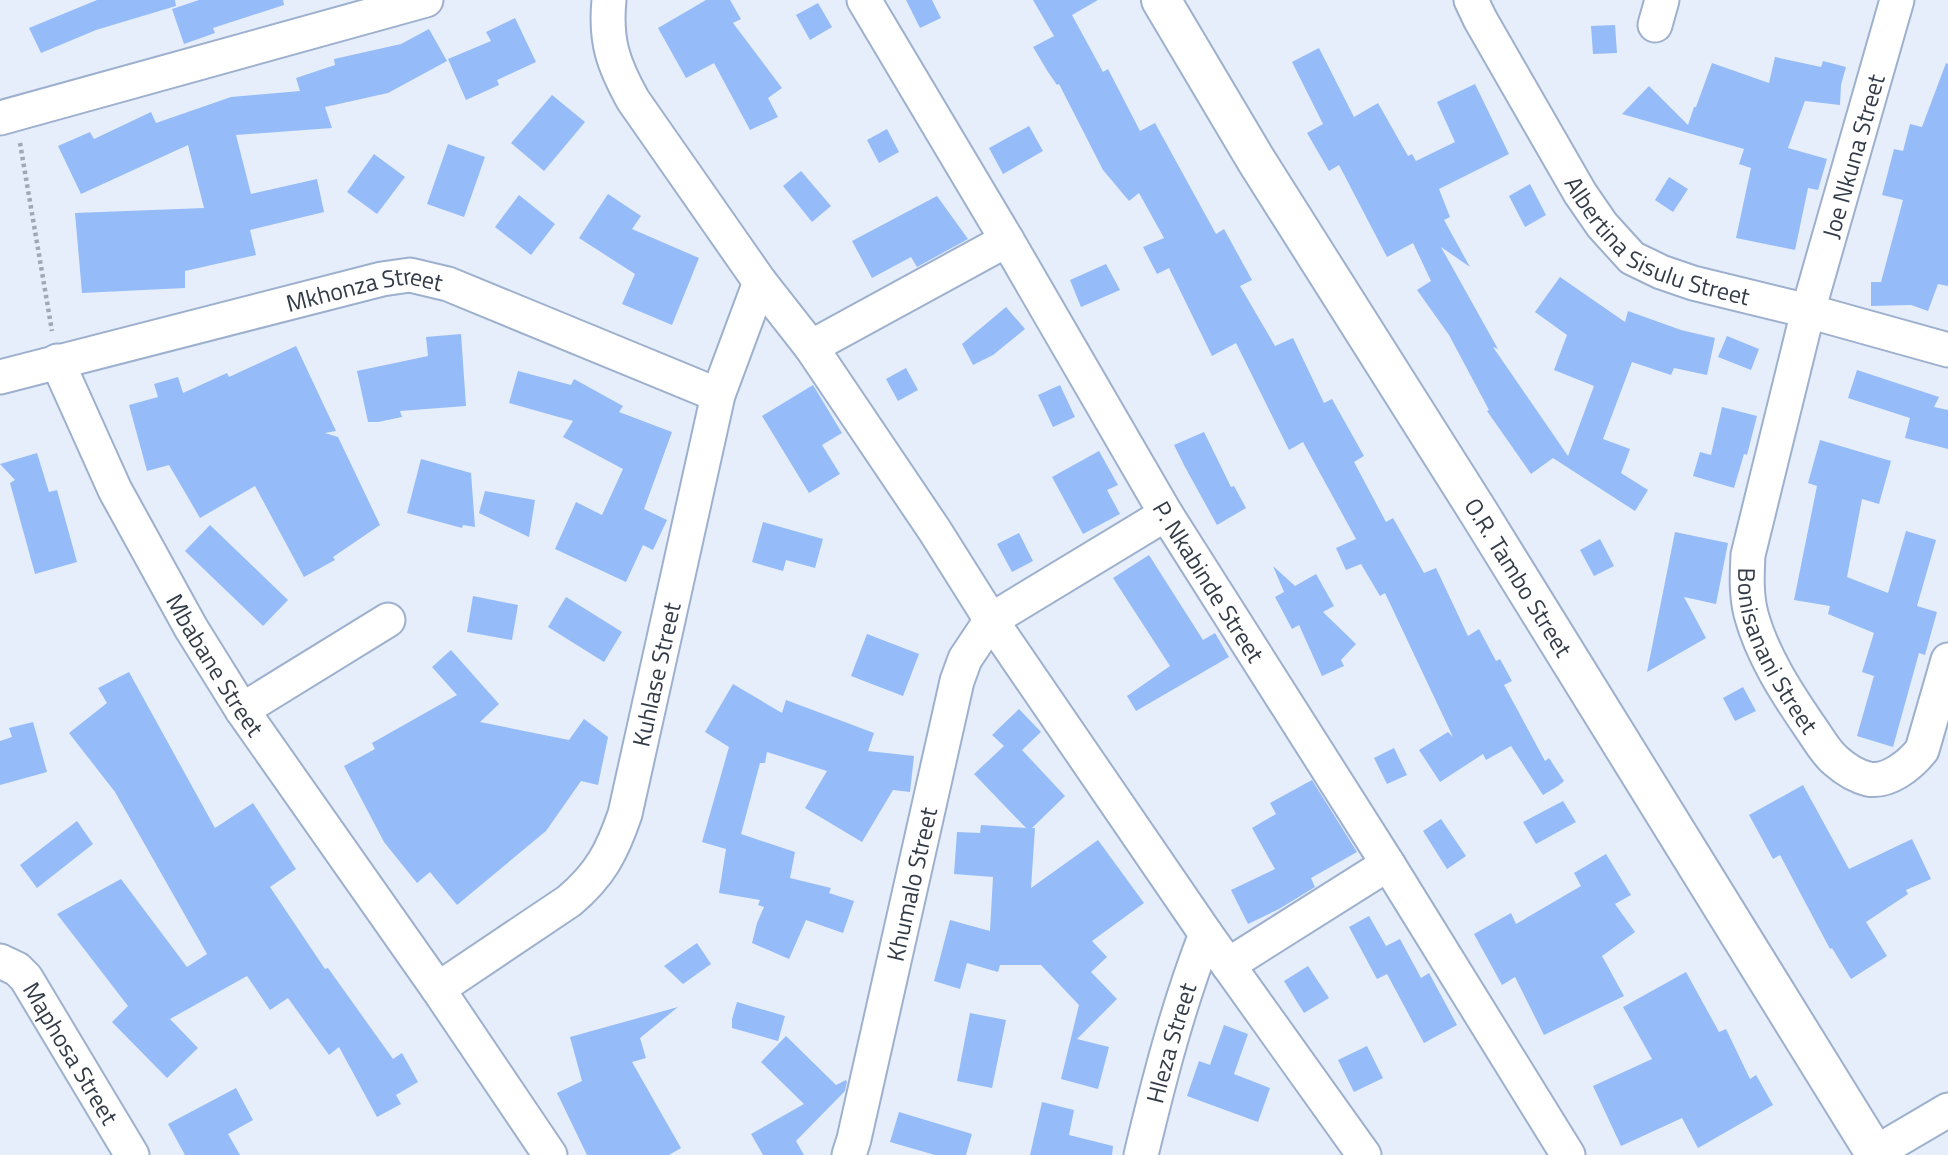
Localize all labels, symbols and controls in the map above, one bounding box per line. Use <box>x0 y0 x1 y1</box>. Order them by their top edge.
street label: Joe Nkuna Street <box>1812 69 1894 242</box>
street label: Albertina Sisulu Street <box>1556 169 1754 314</box>
street label: Mkhonza Street <box>282 257 447 321</box>
street label: O.R. Tambo Street <box>1456 491 1582 664</box>
street label: P. Nkabinde Street <box>1144 494 1274 670</box>
street label: Bonisanani Street <box>1729 567 1828 742</box>
street label: Mbabane Street <box>157 587 273 744</box>
street label: Kuhlase Street <box>623 598 690 750</box>
street label: Khumalo Street <box>877 803 946 965</box>
street label: Maphosa Street <box>14 975 128 1132</box>
street label: Hleza Street <box>1136 977 1205 1107</box>

